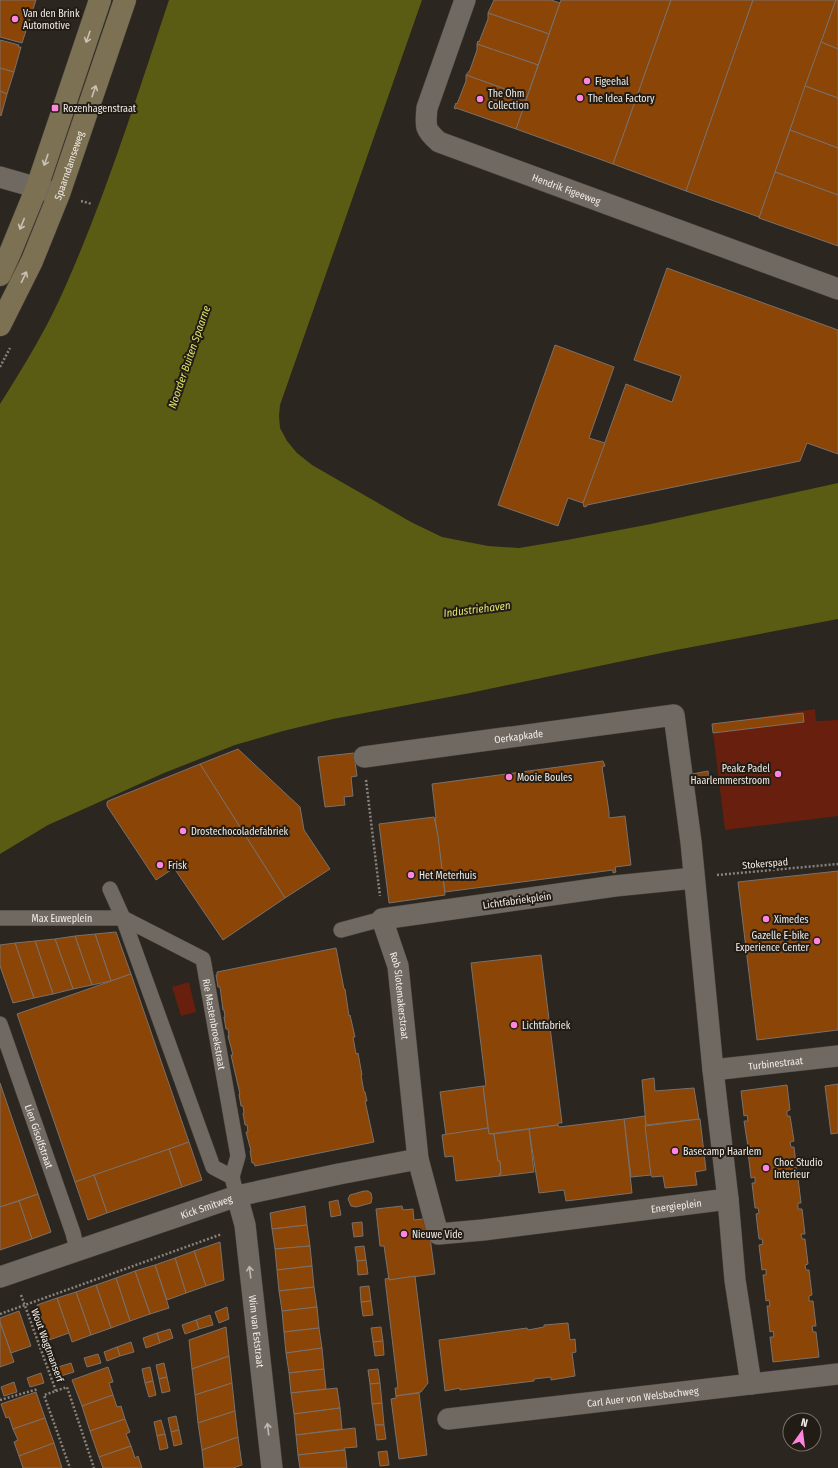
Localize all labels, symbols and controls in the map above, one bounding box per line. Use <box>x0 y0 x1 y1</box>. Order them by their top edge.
place label: Van den Brink Automotive <box>23 8 80 32</box>
marker: Van den Brink Automotive <box>10 14 20 24</box>
one-way arrow <box>83 31 91 43</box>
marker: Figeehal <box>582 76 592 86</box>
place label: Figeehal <box>595 76 629 88</box>
one-way arrow <box>91 85 99 97</box>
place label: The Ohm Collection <box>488 88 529 112</box>
marker: The Idea Factory <box>575 93 585 103</box>
place label: The Idea Factory <box>588 93 655 105</box>
marker: The Ohm Collection <box>475 94 485 104</box>
marker: Rozenhagenstraat <box>50 103 60 113</box>
place label: Rozenhagenstraat <box>63 103 137 115</box>
street label: Spaarndamseweg <box>52 129 87 202</box>
one-way arrow <box>42 153 49 166</box>
street label: Hendrik Figeeweg <box>530 172 602 208</box>
one-way arrow <box>18 217 26 229</box>
one-way arrow <box>21 272 28 284</box>
water label: Noorder Buiten Spaarne <box>166 304 213 410</box>
water label: Industriehaven <box>443 599 512 620</box>
street label: Oerkapkade <box>494 728 544 746</box>
place label: Peakz Padel Haarlemmerstroom <box>691 763 770 787</box>
marker: Peakz Padel Haarlemmerstroom <box>773 769 783 779</box>
marker: Mooie Boules <box>504 772 514 782</box>
place label: Mooie Boules <box>517 772 572 784</box>
marker: Drostechocoladefabriek <box>178 826 188 836</box>
place label: Drostechocoladefabriek <box>191 826 289 838</box>
street label: Stokerspad <box>742 856 789 872</box>
marker: Frisk <box>155 860 165 870</box>
place label: Frisk <box>168 860 187 872</box>
marker: Het Meterhuis <box>406 870 416 880</box>
place label: Het Meterhuis <box>419 870 477 882</box>
street label: Lichtfabriekplein <box>482 890 552 912</box>
street label: Max Euweplein <box>32 913 92 925</box>
marker: Ximedes <box>761 914 771 924</box>
place label: Ximedes <box>774 914 809 926</box>
place label: Gazelle E-bike Experience Center <box>735 930 810 954</box>
marker: Gazelle E-bike Experience Center <box>812 936 822 946</box>
street label: Rob Slotemakerstraat <box>387 951 411 1041</box>
street label: Rie Mastenbroekstraat <box>200 978 228 1071</box>
marker: Lichtfabriek <box>509 1020 519 1030</box>
place label: Lichtfabriek <box>522 1020 571 1032</box>
street label: Turbinestraat <box>748 1055 804 1073</box>
street label: Lien Gisolfstraat <box>22 1103 55 1171</box>
marker: Basecamp Haarlem <box>670 1146 680 1156</box>
place label: Basecamp Haarlem <box>683 1146 761 1158</box>
place label: Choc Studio Interieur <box>774 1157 823 1181</box>
marker: Choc Studio Interieur <box>761 1163 771 1173</box>
street label: Kick Smitweg <box>179 1193 234 1222</box>
street label: Energieplein <box>650 1197 702 1216</box>
marker: Nieuwe Vide <box>399 1229 409 1239</box>
place label: Nieuwe Vide <box>412 1229 463 1241</box>
one-way arrow <box>246 1266 254 1279</box>
street label: Wim van Eststraat <box>246 1294 266 1369</box>
street label: Wout Wagtmanserf <box>28 1307 66 1384</box>
street label: Carl Auer von Welsbachweg <box>586 1385 700 1410</box>
north arrow <box>782 1412 822 1452</box>
text: N <box>800 1416 809 1430</box>
one-way arrow <box>264 1423 272 1436</box>

